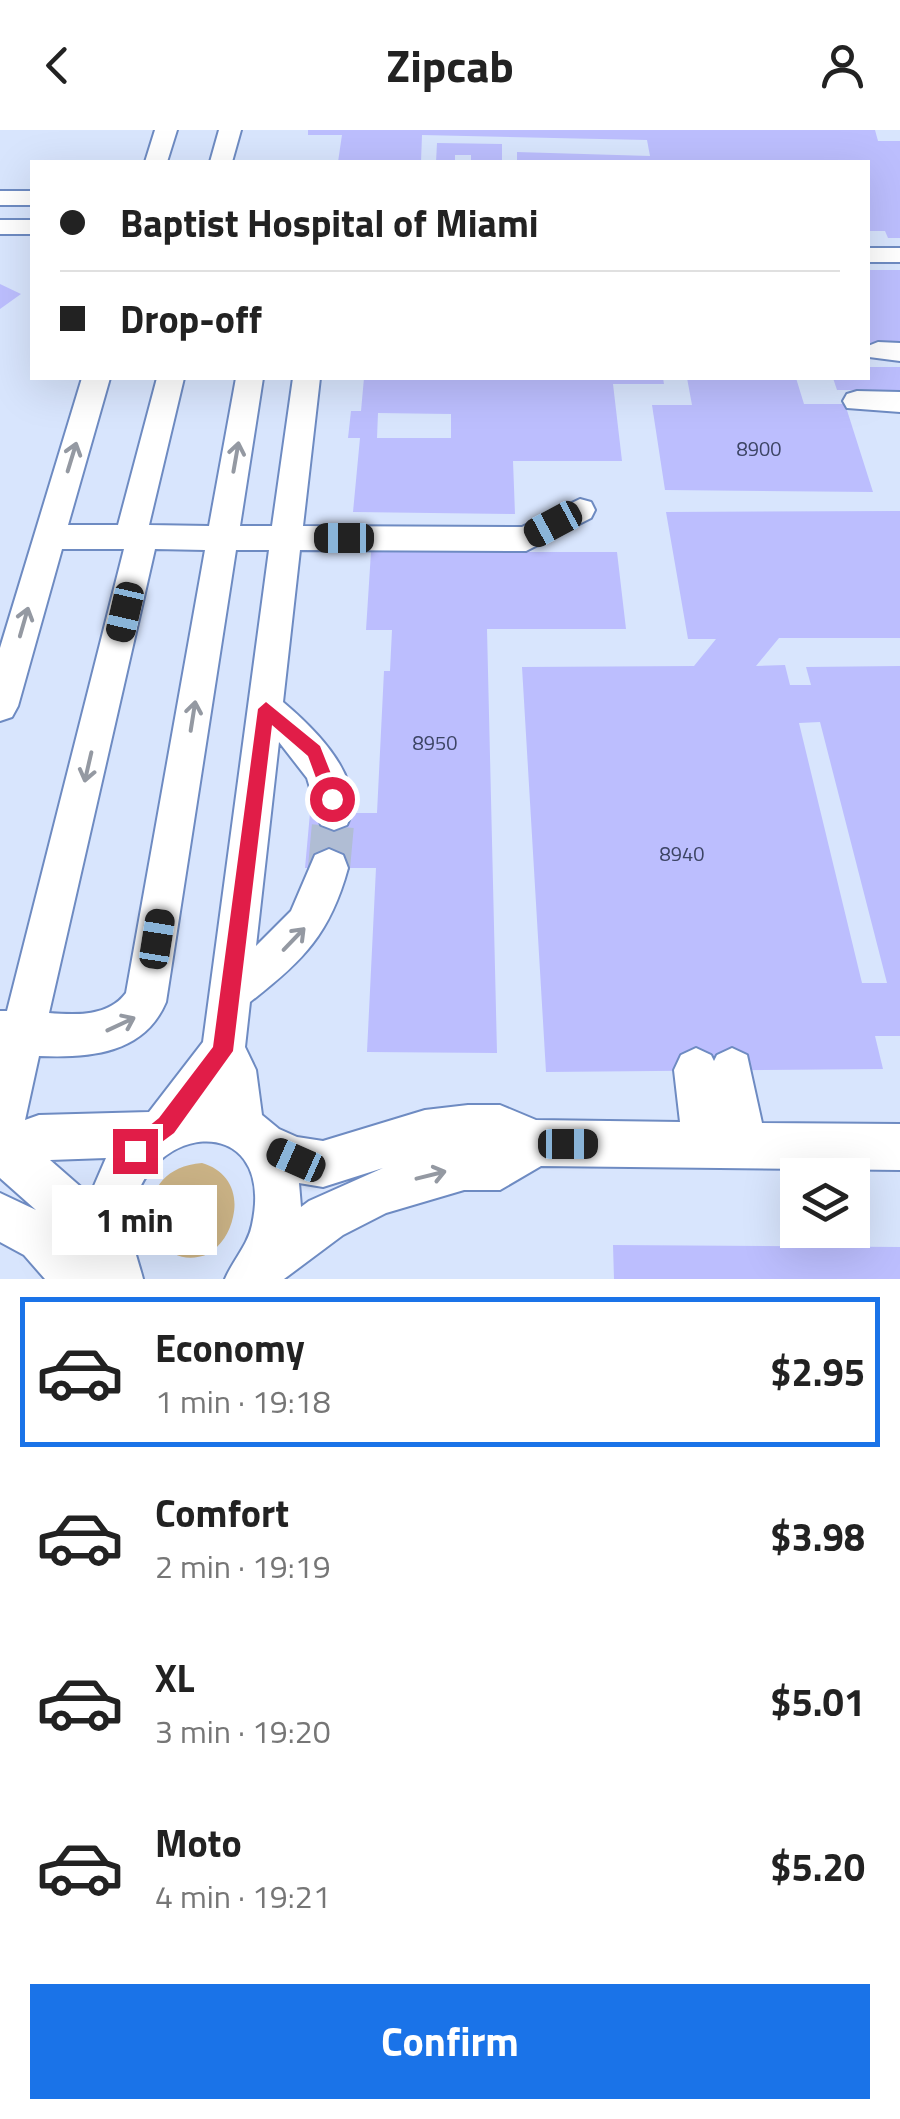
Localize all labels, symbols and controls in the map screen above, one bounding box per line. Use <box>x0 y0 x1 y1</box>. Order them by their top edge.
text: Zipcab <box>386 31 514 99</box>
icon: back <box>30 38 85 93</box>
icon: person <box>815 38 870 93</box>
text: Baptist Hospital of Miami <box>120 194 539 252</box>
text: Drop-off <box>120 290 262 348</box>
house number: 8900 <box>737 433 781 464</box>
one-way arrow <box>227 441 246 473</box>
one-way arrow <box>64 442 82 474</box>
car <box>519 497 587 551</box>
car <box>314 523 374 553</box>
car <box>104 579 146 645</box>
one-way arrow <box>16 606 34 638</box>
one-way arrow <box>184 700 202 733</box>
house number: 8950 <box>413 727 457 758</box>
one-way arrow <box>78 750 96 782</box>
route start <box>310 777 355 822</box>
house number: 8940 <box>660 838 704 869</box>
car <box>137 907 177 971</box>
one-way arrow <box>282 927 306 951</box>
one-way arrow <box>105 1014 135 1033</box>
route end <box>113 1129 158 1174</box>
car <box>538 1129 598 1159</box>
car <box>262 1134 330 1186</box>
map controls <box>780 1158 870 1248</box>
button: layers <box>780 1158 870 1248</box>
one-way arrow <box>414 1165 446 1183</box>
callout: 1 min <box>52 1186 218 1256</box>
text: 1 min <box>96 1196 173 1244</box>
text: Economy <box>155 1319 305 1377</box>
icon: car <box>35 1327 125 1417</box>
text: $2.95 <box>770 1343 865 1401</box>
text: 1 min · 19:18 <box>155 1377 331 1425</box>
text: Comfort <box>155 1484 289 1542</box>
icon: car <box>35 1492 125 1582</box>
text: $3.98 <box>770 1508 865 1566</box>
text: 2 min · 19:19 <box>155 1542 331 1590</box>
text: XL <box>155 1649 195 1707</box>
icon: car <box>35 1657 125 1747</box>
text: $5.01 <box>770 1673 865 1731</box>
text: 3 min · 19:20 <box>155 1707 331 1755</box>
text: Moto <box>155 1814 242 1872</box>
icon: car <box>35 1822 125 1912</box>
text: $5.20 <box>770 1838 865 1896</box>
text: 4 min · 19:21 <box>155 1872 331 1920</box>
button: Confirm <box>30 1984 870 2099</box>

